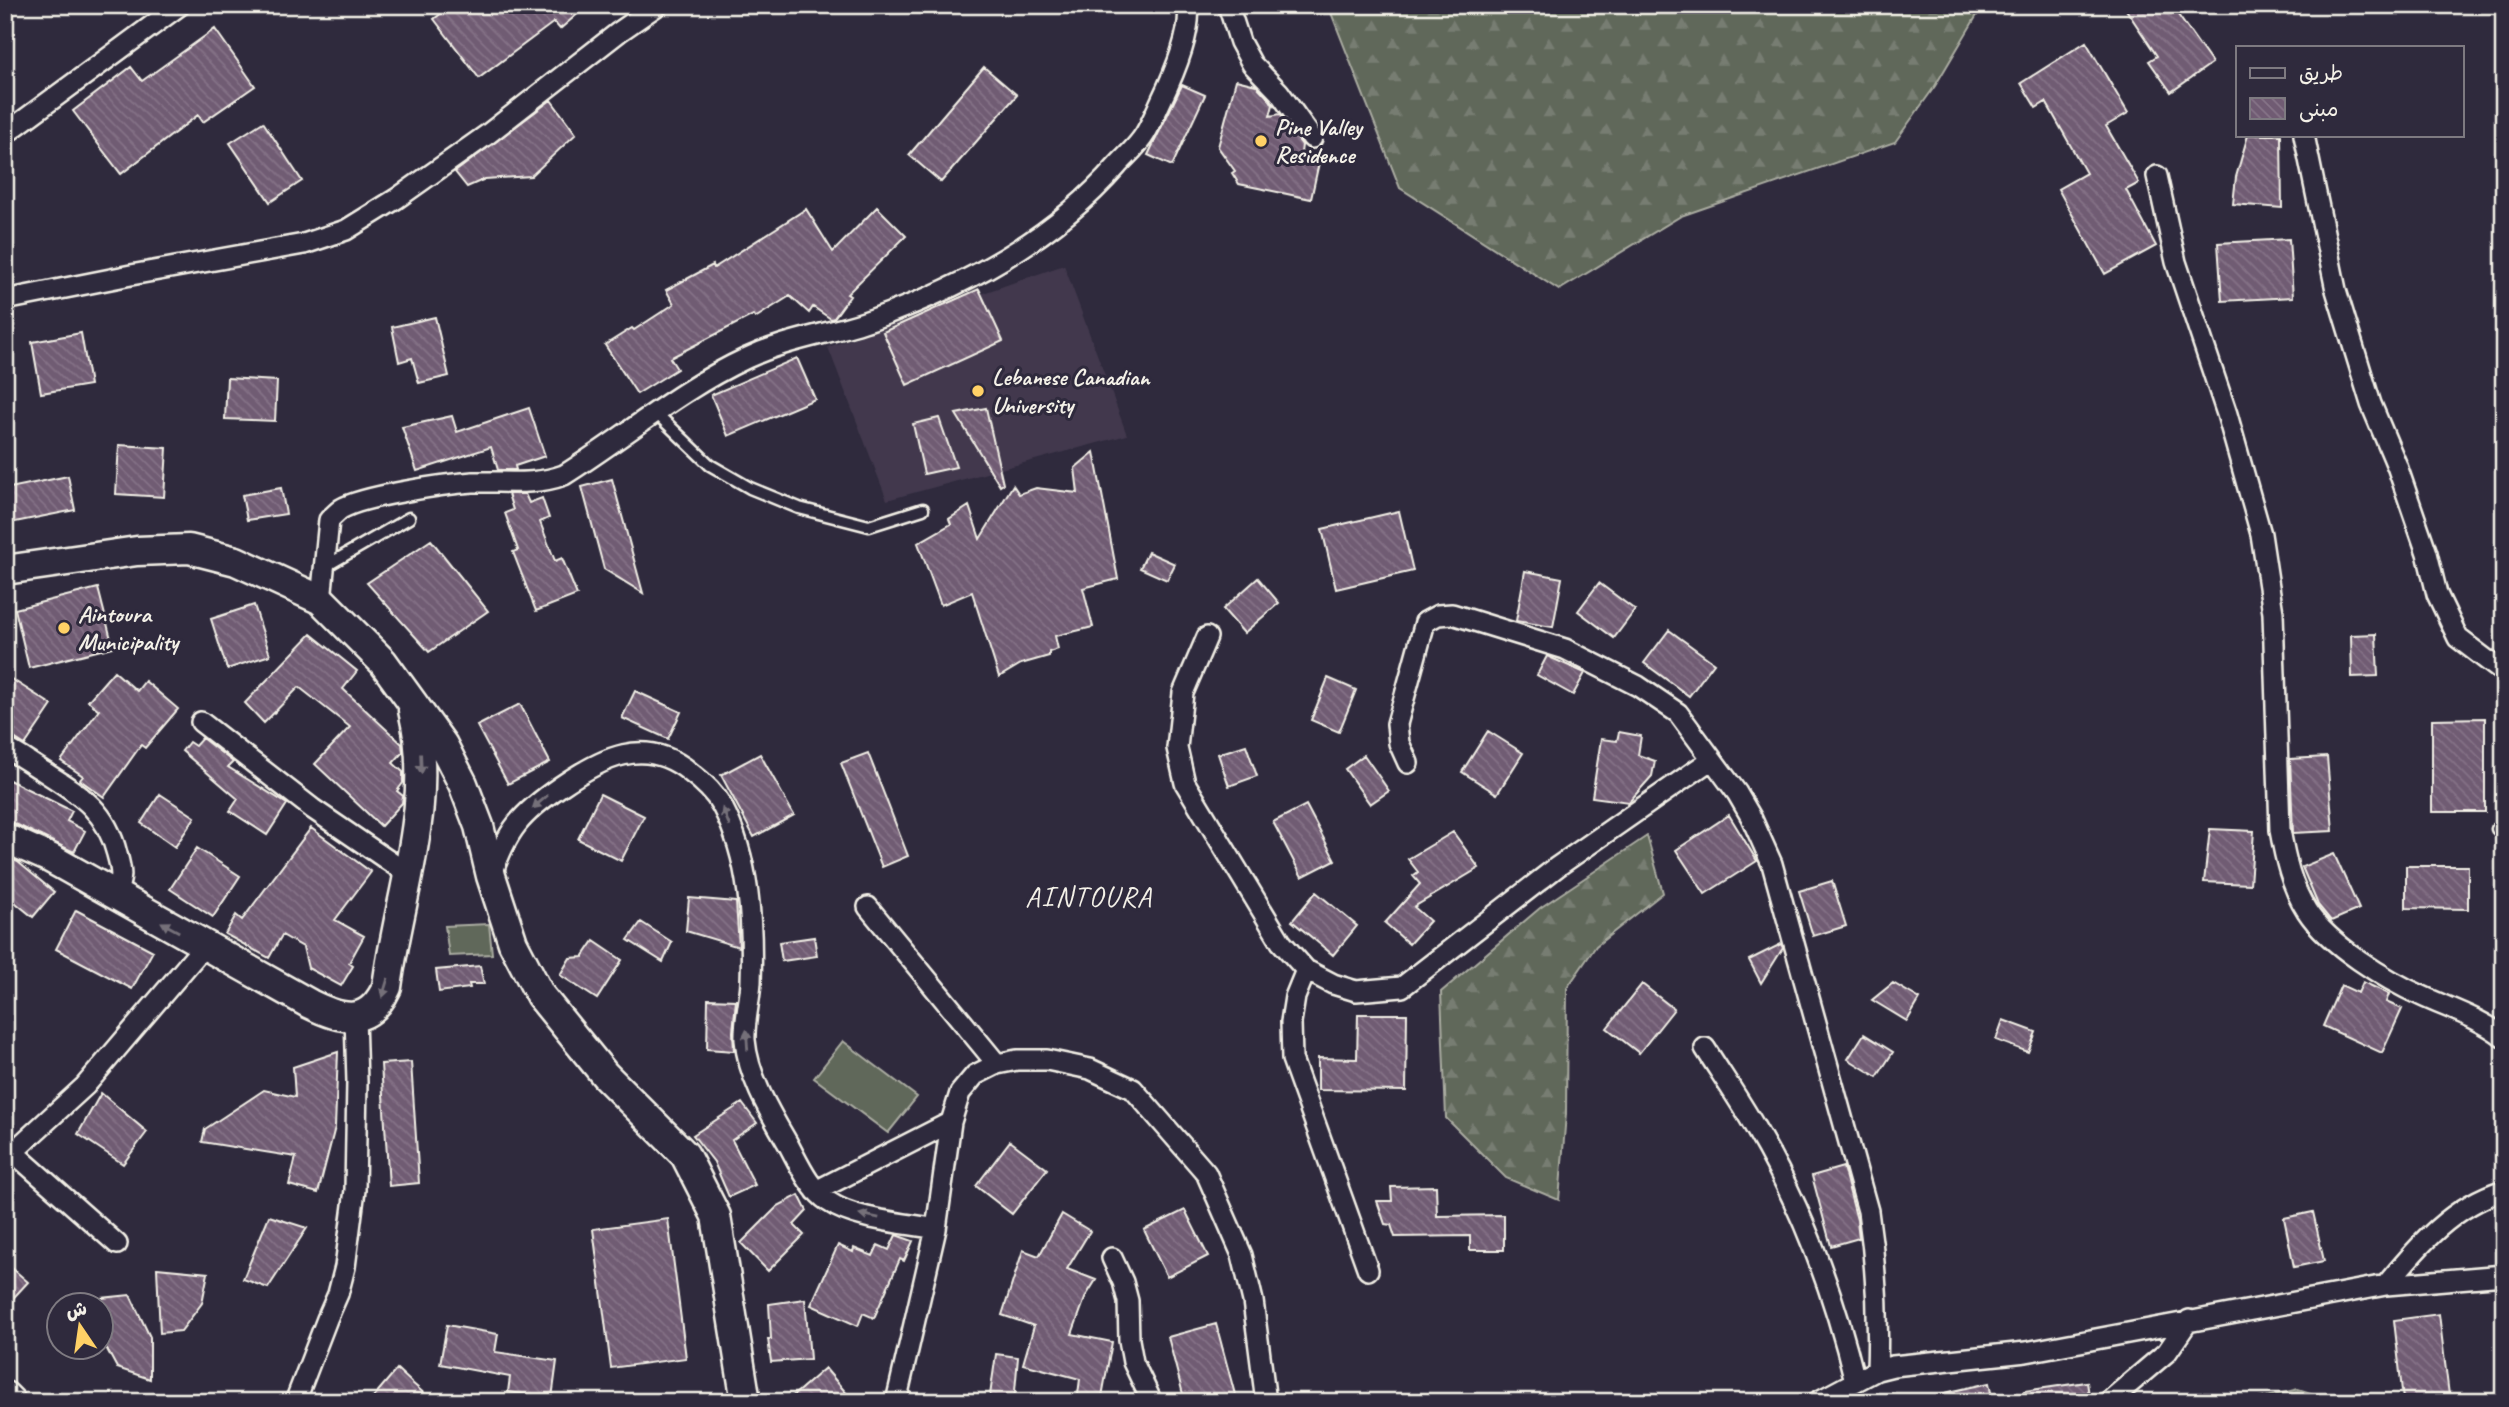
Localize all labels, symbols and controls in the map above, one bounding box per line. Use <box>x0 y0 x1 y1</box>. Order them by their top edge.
legend <box>2236 46 2464 136</box>
text: طريق <box>2299 60 2343 86</box>
text: مبنى <box>2299 96 2338 123</box>
place label: Pine Valley Residence <box>1275 112 1364 170</box>
marker: Pine Valley Residence <box>1253 133 1269 149</box>
place label: Lebanese Canadian University <box>992 362 1152 420</box>
marker: Lebanese Canadian University <box>970 383 986 399</box>
place label: Aintoura Municipality <box>78 599 181 657</box>
marker: Aintoura Municipality <box>56 620 72 636</box>
one-way arrow <box>415 753 426 775</box>
one-way arrow <box>531 794 549 810</box>
one-way arrow <box>721 806 732 827</box>
district label: AINTOURA <box>1025 879 1153 914</box>
one-way arrow <box>161 921 180 933</box>
one-way arrow <box>379 977 389 998</box>
one-way arrow <box>741 1029 752 1051</box>
one-way arrow <box>858 1211 880 1222</box>
north arrow <box>46 1292 116 1362</box>
text: ش <box>64 1296 89 1324</box>

